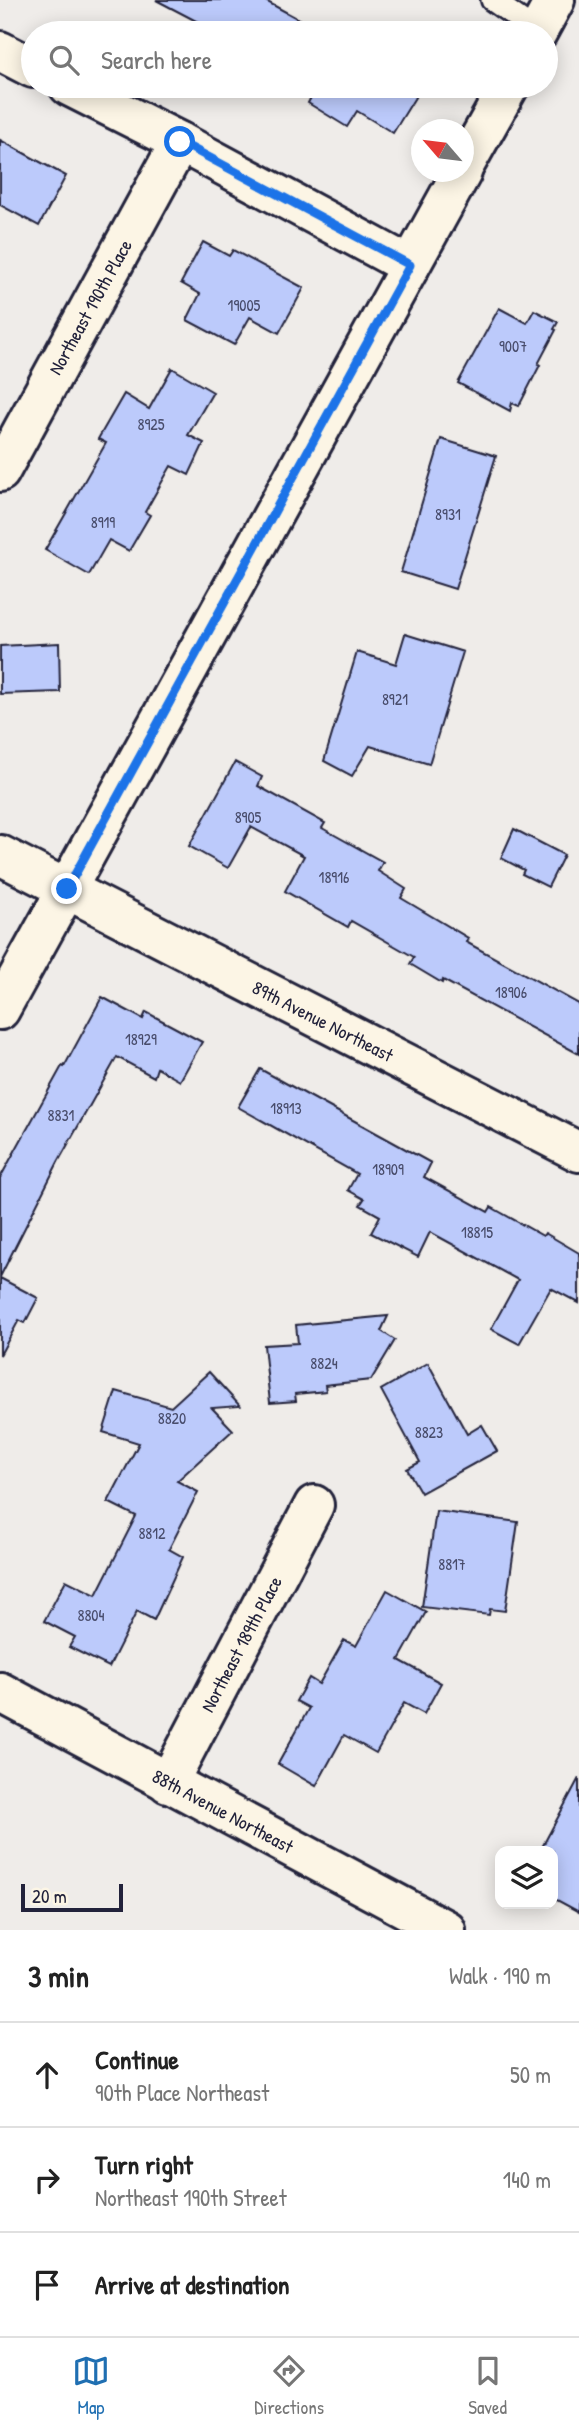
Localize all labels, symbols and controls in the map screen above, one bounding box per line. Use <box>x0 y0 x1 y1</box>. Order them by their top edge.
search box <box>21 21 558 98</box>
icon: search <box>45 41 83 79</box>
text: Search here <box>101 42 212 77</box>
north arrow <box>411 119 474 182</box>
route start <box>164 126 195 157</box>
street label: Northeast 190th Place <box>42 234 138 379</box>
house number: 19005 <box>228 294 261 316</box>
house number: 9007 <box>499 335 527 357</box>
house number: 8925 <box>137 413 165 435</box>
house number: 8931 <box>435 503 461 525</box>
house number: 8919 <box>91 511 115 533</box>
house number: 8921 <box>382 688 408 710</box>
house number: 8905 <box>235 806 262 828</box>
house number: 18916 <box>319 866 349 888</box>
route end <box>51 873 82 904</box>
street label: 89th Avenue Northeast <box>248 974 398 1068</box>
house number: 18906 <box>495 981 527 1003</box>
house number: 18929 <box>125 1028 157 1050</box>
house number: 18913 <box>270 1097 302 1119</box>
house number: 8831 <box>48 1104 75 1126</box>
house number: 18909 <box>372 1158 404 1180</box>
house number: 18815 <box>461 1221 493 1243</box>
house number: 8824 <box>310 1352 338 1374</box>
house number: 8820 <box>158 1407 186 1429</box>
house number: 8823 <box>415 1421 443 1443</box>
house number: 8812 <box>138 1522 166 1544</box>
house number: 8817 <box>438 1553 466 1575</box>
street label: Northeast 189th Place <box>194 1571 288 1716</box>
house number: 8804 <box>77 1604 105 1626</box>
street label: 88th Avenue Northeast <box>148 1763 299 1859</box>
map controls <box>495 1846 558 1909</box>
button: layers <box>495 1846 558 1909</box>
scale bar <box>21 1881 122 1913</box>
text: 20 m <box>32 1883 67 1909</box>
text: 3 min <box>28 1956 89 1996</box>
text: Walk · 190 m <box>449 1960 551 1991</box>
text: Continue <box>95 2042 179 2077</box>
icon: ahead <box>28 2056 66 2094</box>
text: 50 m <box>510 2059 551 2090</box>
text: 90th Place Northeast <box>95 2077 269 2108</box>
text: Turn right <box>95 2147 193 2182</box>
icon: right <box>28 2161 66 2199</box>
text: 140 m <box>503 2164 551 2195</box>
text: Northeast 190th Street <box>95 2182 287 2213</box>
icon: arrive <box>28 2266 66 2304</box>
text: Arrive at destination <box>95 2267 290 2302</box>
tab: Map <box>72 2352 110 2420</box>
tab: Directions <box>254 2352 324 2420</box>
tab: Saved <box>468 2352 507 2420</box>

